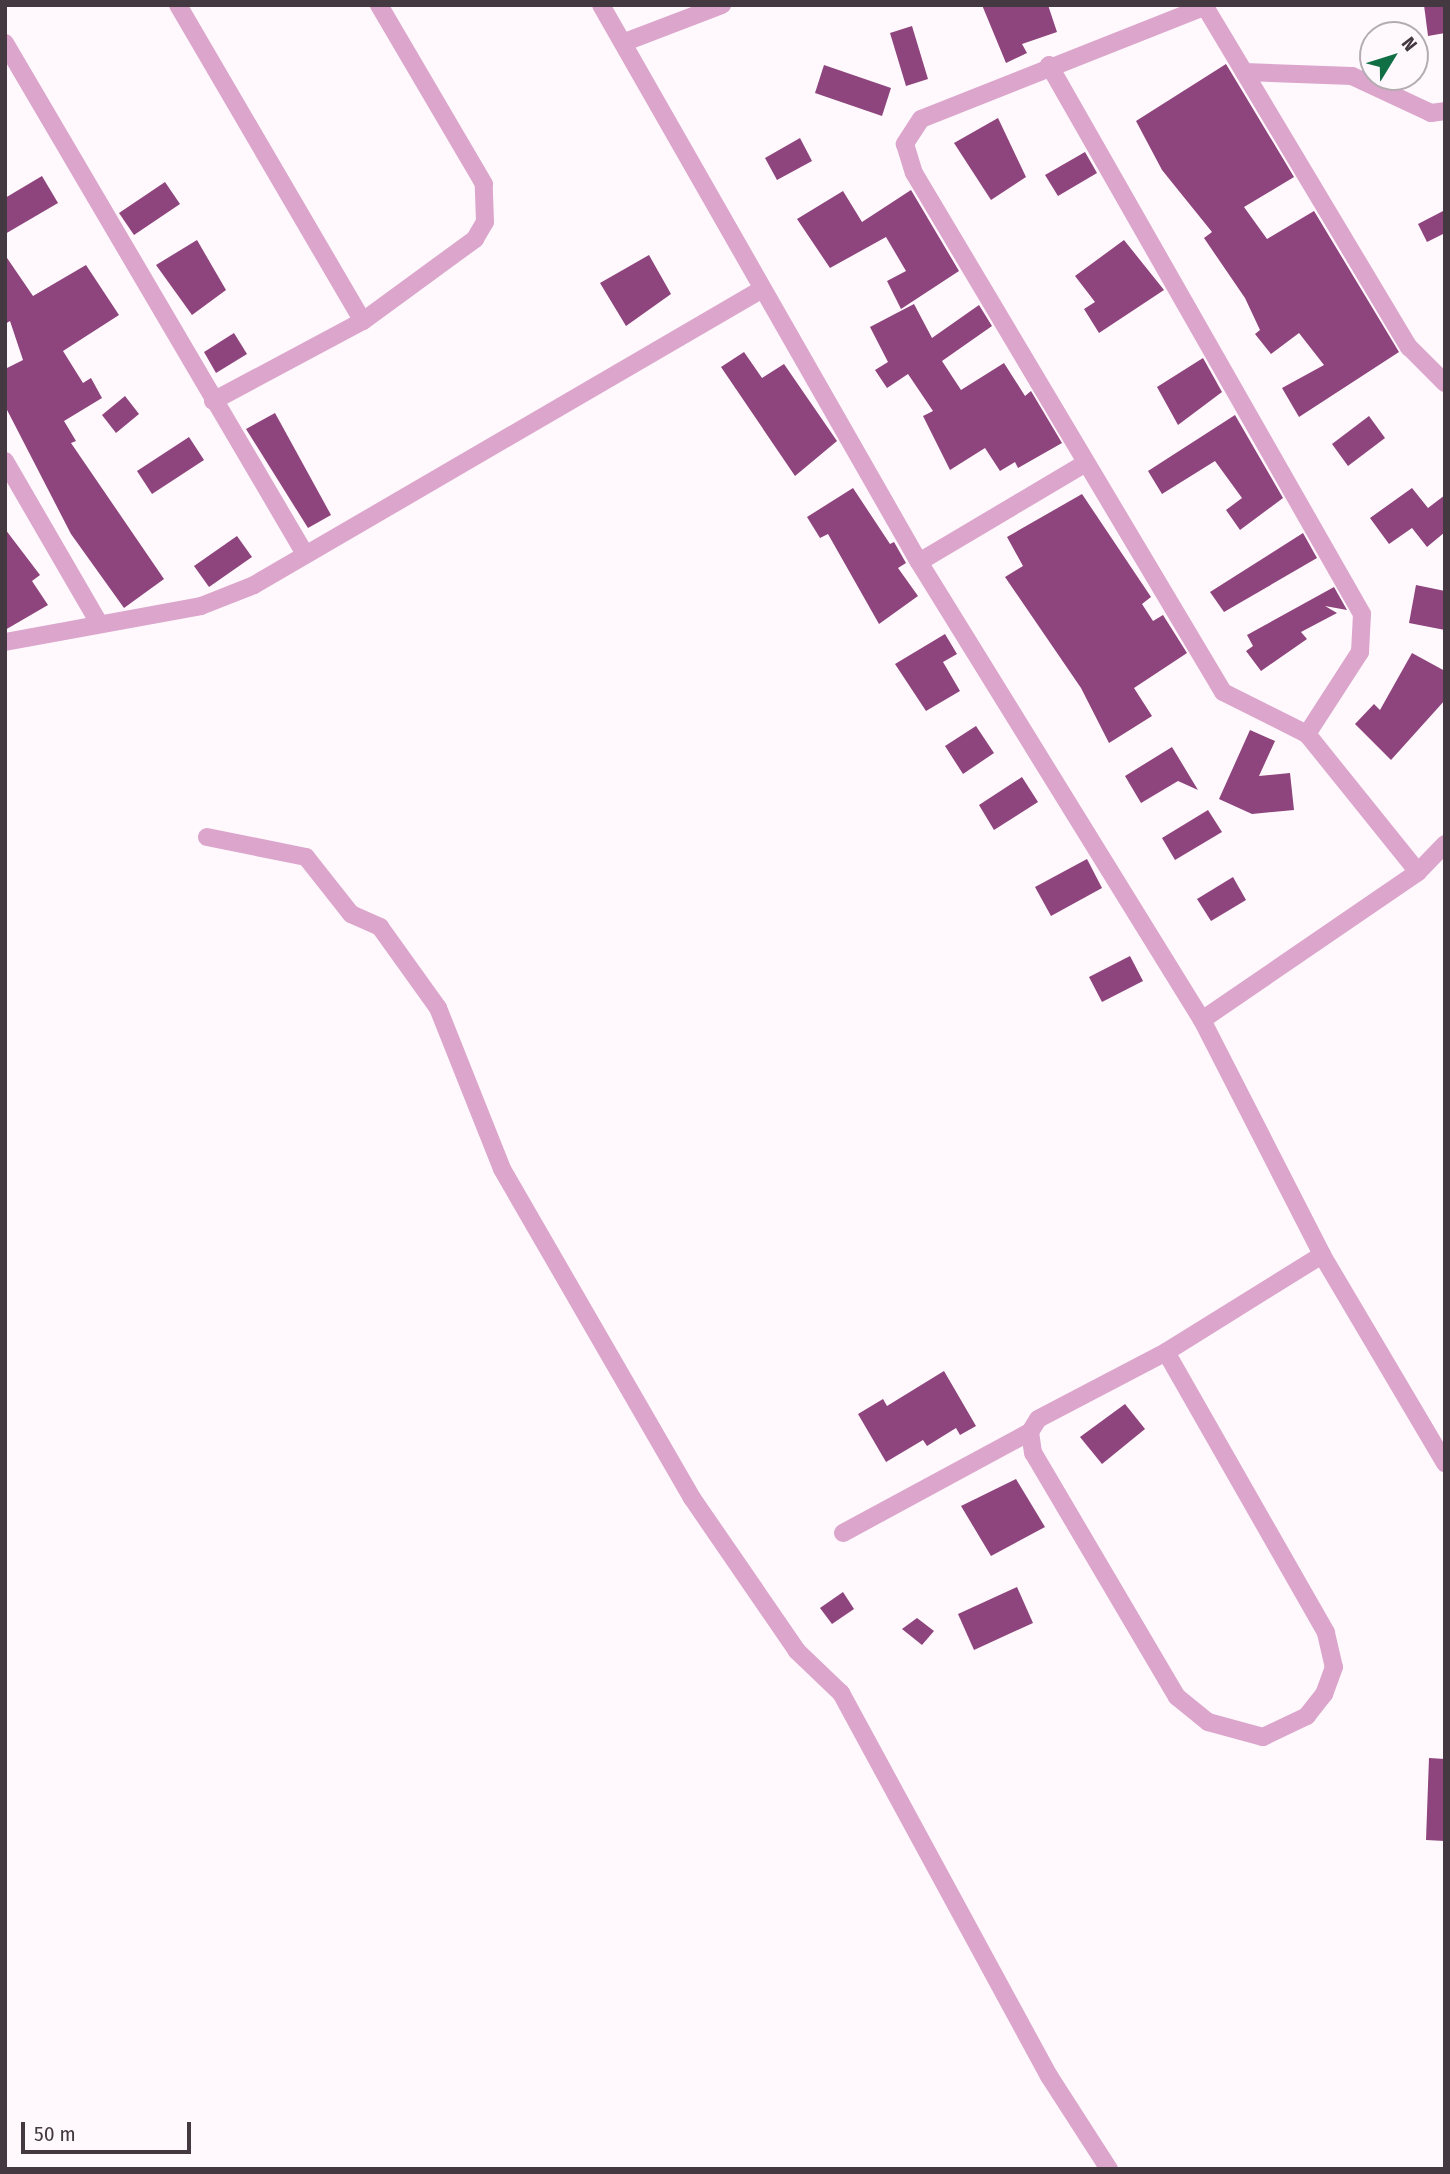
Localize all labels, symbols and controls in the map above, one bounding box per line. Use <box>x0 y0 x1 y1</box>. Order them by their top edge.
north arrow <box>1359 21 1429 91</box>
text: N <box>1397 32 1422 56</box>
scale bar <box>24 2108 194 2152</box>
text: 50 m <box>34 2121 76 2147</box>

